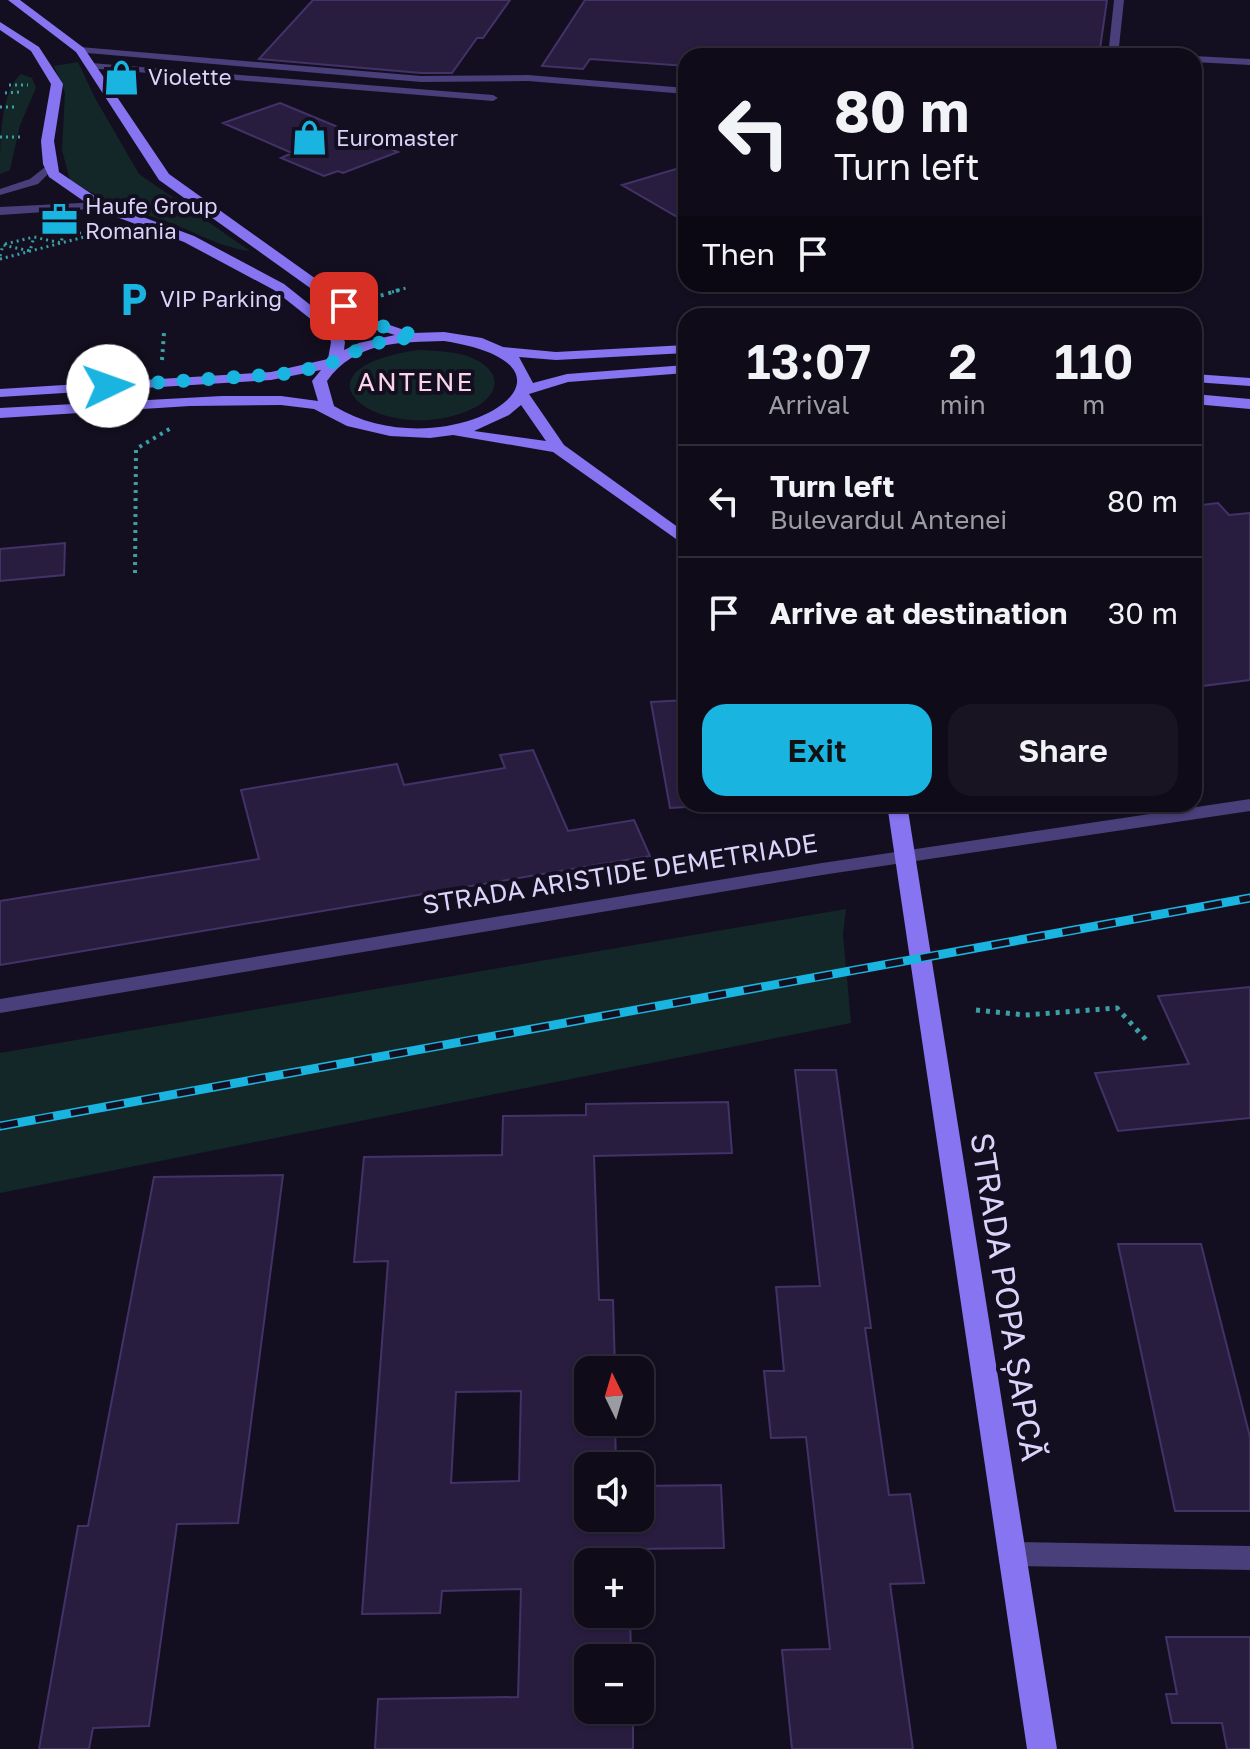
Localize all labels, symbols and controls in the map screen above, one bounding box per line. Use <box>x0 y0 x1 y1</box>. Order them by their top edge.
shop icon: Violette <box>103 58 141 96</box>
place label: Violette <box>148 63 232 90</box>
text: 80 m <box>834 77 969 144</box>
icon: left <box>702 80 806 184</box>
shop icon: Euromaster <box>291 119 329 157</box>
place label: Euromaster <box>336 124 458 151</box>
text: Turn left <box>834 145 980 188</box>
place label: Haufe Group Romania <box>85 192 217 244</box>
office icon: Haufe Group Romania <box>40 200 78 238</box>
icon: arrive <box>791 232 835 276</box>
text: Then <box>702 236 775 272</box>
pin <box>310 272 378 340</box>
parking icon: VIP Parking <box>115 280 153 318</box>
icon: arrive <box>322 284 366 328</box>
place label: VIP Parking <box>160 285 282 312</box>
text: 13:07 <box>747 332 871 390</box>
text: 2 <box>948 332 977 390</box>
text: 110 <box>1054 332 1133 390</box>
position arrow <box>66 344 150 428</box>
district label: ANTENE <box>358 366 474 397</box>
text: Arrival <box>768 389 850 420</box>
text: min <box>940 389 986 420</box>
text: m <box>1082 389 1105 420</box>
text: Turn left <box>770 468 895 504</box>
icon: left <box>702 479 746 523</box>
text: 80 m <box>1107 483 1178 519</box>
text: Bulevardul Antenei <box>770 504 1007 535</box>
icon: arrive <box>702 591 746 635</box>
text: Arrive at destination <box>770 595 1067 631</box>
text: 30 m <box>1108 595 1178 631</box>
button: Exit <box>702 704 932 796</box>
button: Share <box>948 704 1178 796</box>
street label: STRADA ARISTIDE DEMETRIADE <box>420 827 820 920</box>
street label: STRADA POPA ȘAPCĂ <box>963 1130 1053 1464</box>
north arrow <box>574 1356 654 1436</box>
map controls <box>574 1356 654 1724</box>
button: sound <box>574 1452 654 1532</box>
button: + <box>574 1548 654 1628</box>
button: − <box>574 1644 654 1724</box>

